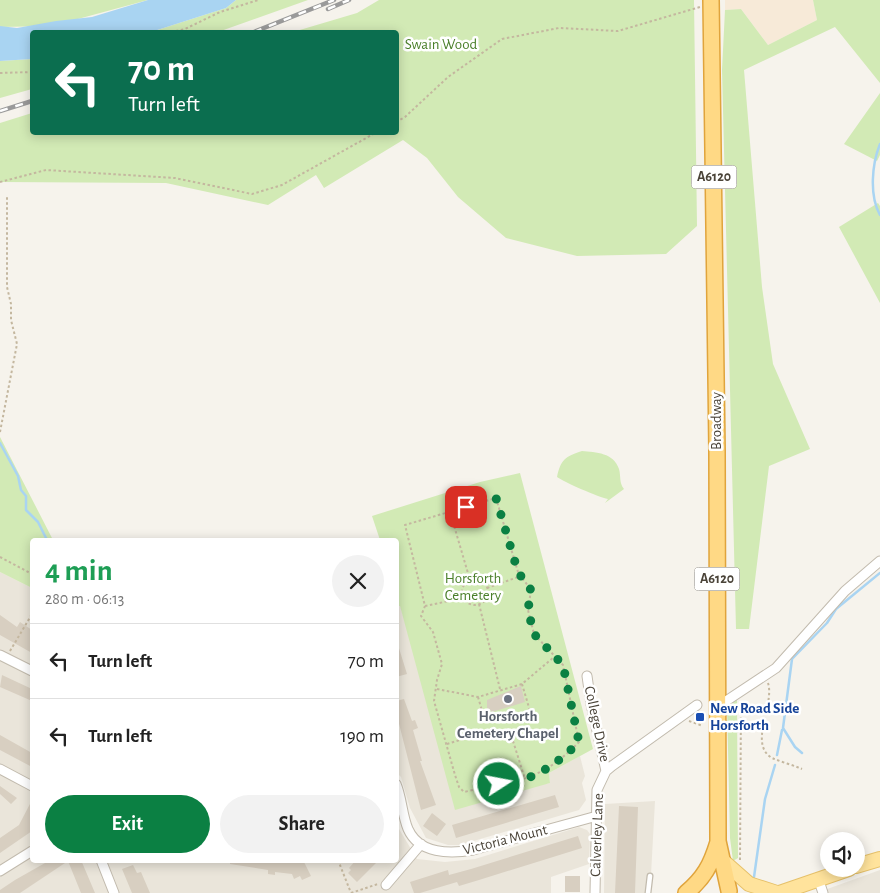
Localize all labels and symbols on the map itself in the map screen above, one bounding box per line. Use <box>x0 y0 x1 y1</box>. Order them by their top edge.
park label: Swain Wood <box>405 37 478 52</box>
road number: A6120 <box>692 166 736 188</box>
street label: Broadway <box>709 392 724 450</box>
pin <box>445 486 487 528</box>
road number: A6120 <box>694 568 740 590</box>
park label: Horsforth Cemetery <box>445 571 502 603</box>
street label: College Drive <box>582 685 612 763</box>
marker: Horsforth Cemetery Chapel <box>502 693 514 705</box>
place label: New Road Side Horsforth <box>710 701 799 733</box>
place label: Horsforth Cemetery Chapel <box>457 709 559 741</box>
marker: New Road Side Horsforth <box>694 711 706 723</box>
position arrow <box>472 757 524 809</box>
street label: Calverley Lane <box>588 793 606 877</box>
street label: Victoria Mount <box>461 822 549 858</box>

